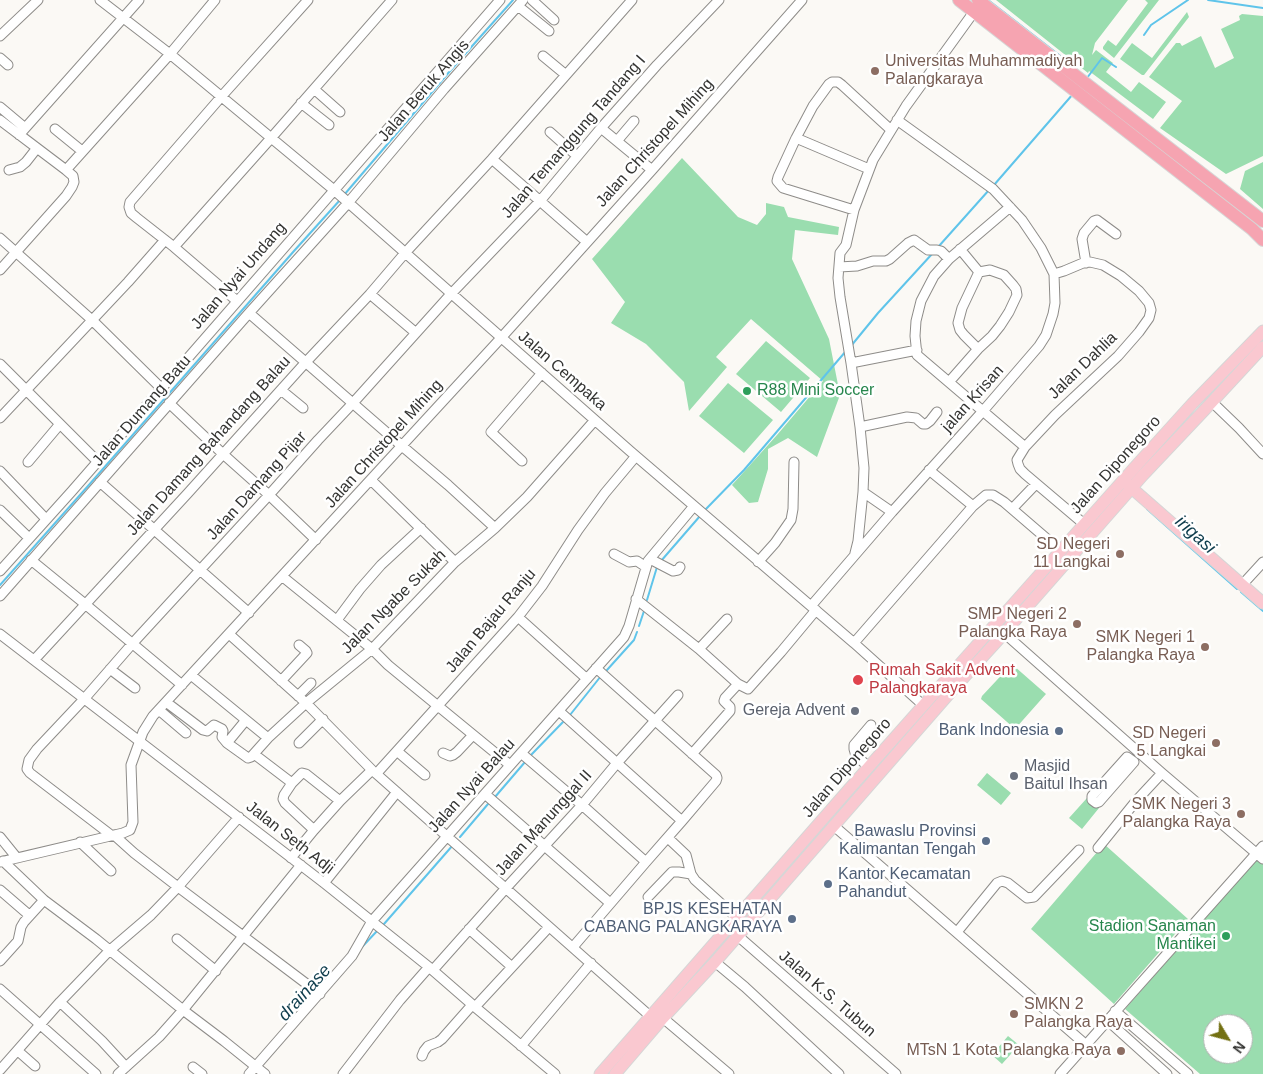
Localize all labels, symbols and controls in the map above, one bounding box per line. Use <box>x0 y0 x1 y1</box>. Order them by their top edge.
street label: Jalan Beruk Angis <box>374 36 474 146</box>
street label: Jalan Temanggung Tandang I <box>498 51 650 223</box>
place label: Universitas Muhammadiyah Palangkaraya <box>885 52 1082 90</box>
marker: Universitas Muhammadiyah Palangkaraya <box>869 65 881 77</box>
street label: Jalan Christopel Mihing <box>592 75 718 211</box>
street label: Jalan Nyai Undang <box>187 219 291 333</box>
street label: Jalan Cempaka <box>514 327 610 415</box>
street label: Jalan Dahlia <box>1045 329 1121 403</box>
street label: Jalan Dumang Batu <box>89 352 195 470</box>
street label: Jalan Damang Bahandang Balau <box>123 352 295 540</box>
street label: jalan Krisan <box>938 362 1008 436</box>
street label: Jalan Christopel Mihing <box>321 376 447 512</box>
place label: R88 Mini Soccer <box>757 381 874 401</box>
marker: R88 Mini Soccer <box>741 385 753 397</box>
street label: Jalan Diponegoro <box>1067 412 1165 518</box>
street label: Jalan Damang Pijar <box>203 428 311 544</box>
water label: irigasi <box>1170 511 1220 559</box>
place label: SD Negeri 11 Langkai <box>1033 535 1110 573</box>
street label: Jalan Ngabe Sukah <box>338 546 450 658</box>
marker: SD Negeri 11 Langkai <box>1114 548 1126 560</box>
street label: Jalan Bajau Ranju <box>442 565 540 677</box>
place label: SMP Negeri 2 Palangka Raya <box>958 605 1067 643</box>
marker: SMP Negeri 2 Palangka Raya <box>1071 618 1083 630</box>
place label: SMK Negeri 1 Palangka Raya <box>1086 628 1195 666</box>
marker: SMK Negeri 1 Palangka Raya <box>1199 641 1211 653</box>
place label: Rumah Sakit Advent Palangkaraya <box>869 661 1015 699</box>
marker: Rumah Sakit Advent Palangkaraya <box>851 673 865 687</box>
place label: Gereja Advent <box>743 701 845 721</box>
marker: Gereja Advent <box>849 705 861 717</box>
street label: Jalan Diponegoro <box>799 714 895 822</box>
place label: Bank Indonesia <box>939 721 1049 741</box>
place label: SD Negeri 5 Langkai <box>1132 724 1206 762</box>
marker: Bank Indonesia <box>1053 725 1065 737</box>
street label: Jalan Nyai Balau <box>425 735 519 837</box>
marker: SD Negeri 5 Langkai <box>1210 737 1222 749</box>
place label: Masjid Baitul Ihsan <box>1024 757 1108 795</box>
street label: Jalan Manunggal II <box>492 766 596 880</box>
marker: Masjid Baitul Ihsan <box>1008 770 1020 782</box>
place label: SMK Negeri 3 Palangka Raya <box>1122 795 1231 833</box>
street label: Jalan Seth Adji <box>242 798 338 878</box>
marker: SMK Negeri 3 Palangka Raya <box>1235 808 1247 820</box>
place label: Bawaslu Provinsi Kalimantan Tengah <box>839 822 976 860</box>
marker: Bawaslu Provinsi Kalimantan Tengah <box>980 835 992 847</box>
place label: Kantor Kecamatan Pahandut <box>838 865 971 903</box>
marker: Kantor Kecamatan Pahandut <box>822 878 834 890</box>
place label: BPJS KESEHATAN CABANG PALANGKARAYA <box>584 900 782 938</box>
marker: BPJS KESEHATAN CABANG PALANGKARAYA <box>786 913 798 925</box>
place label: Stadion Sanaman Mantikei <box>1089 917 1216 955</box>
marker: Stadion Sanaman Mantikei <box>1220 930 1232 942</box>
street label: Jalan K.S. Tubun <box>775 947 879 1041</box>
water label: drainase <box>274 960 336 1026</box>
place label: SMKN 2 Palangka Raya <box>1024 995 1133 1033</box>
marker: SMKN 2 Palangka Raya <box>1008 1008 1020 1020</box>
north arrow <box>1203 1014 1253 1064</box>
text: N <box>1230 1039 1249 1056</box>
place label: MTsN 1 Kota Palangka Raya <box>906 1041 1111 1061</box>
marker: MTsN 1 Kota Palangka Raya <box>1115 1045 1127 1057</box>

